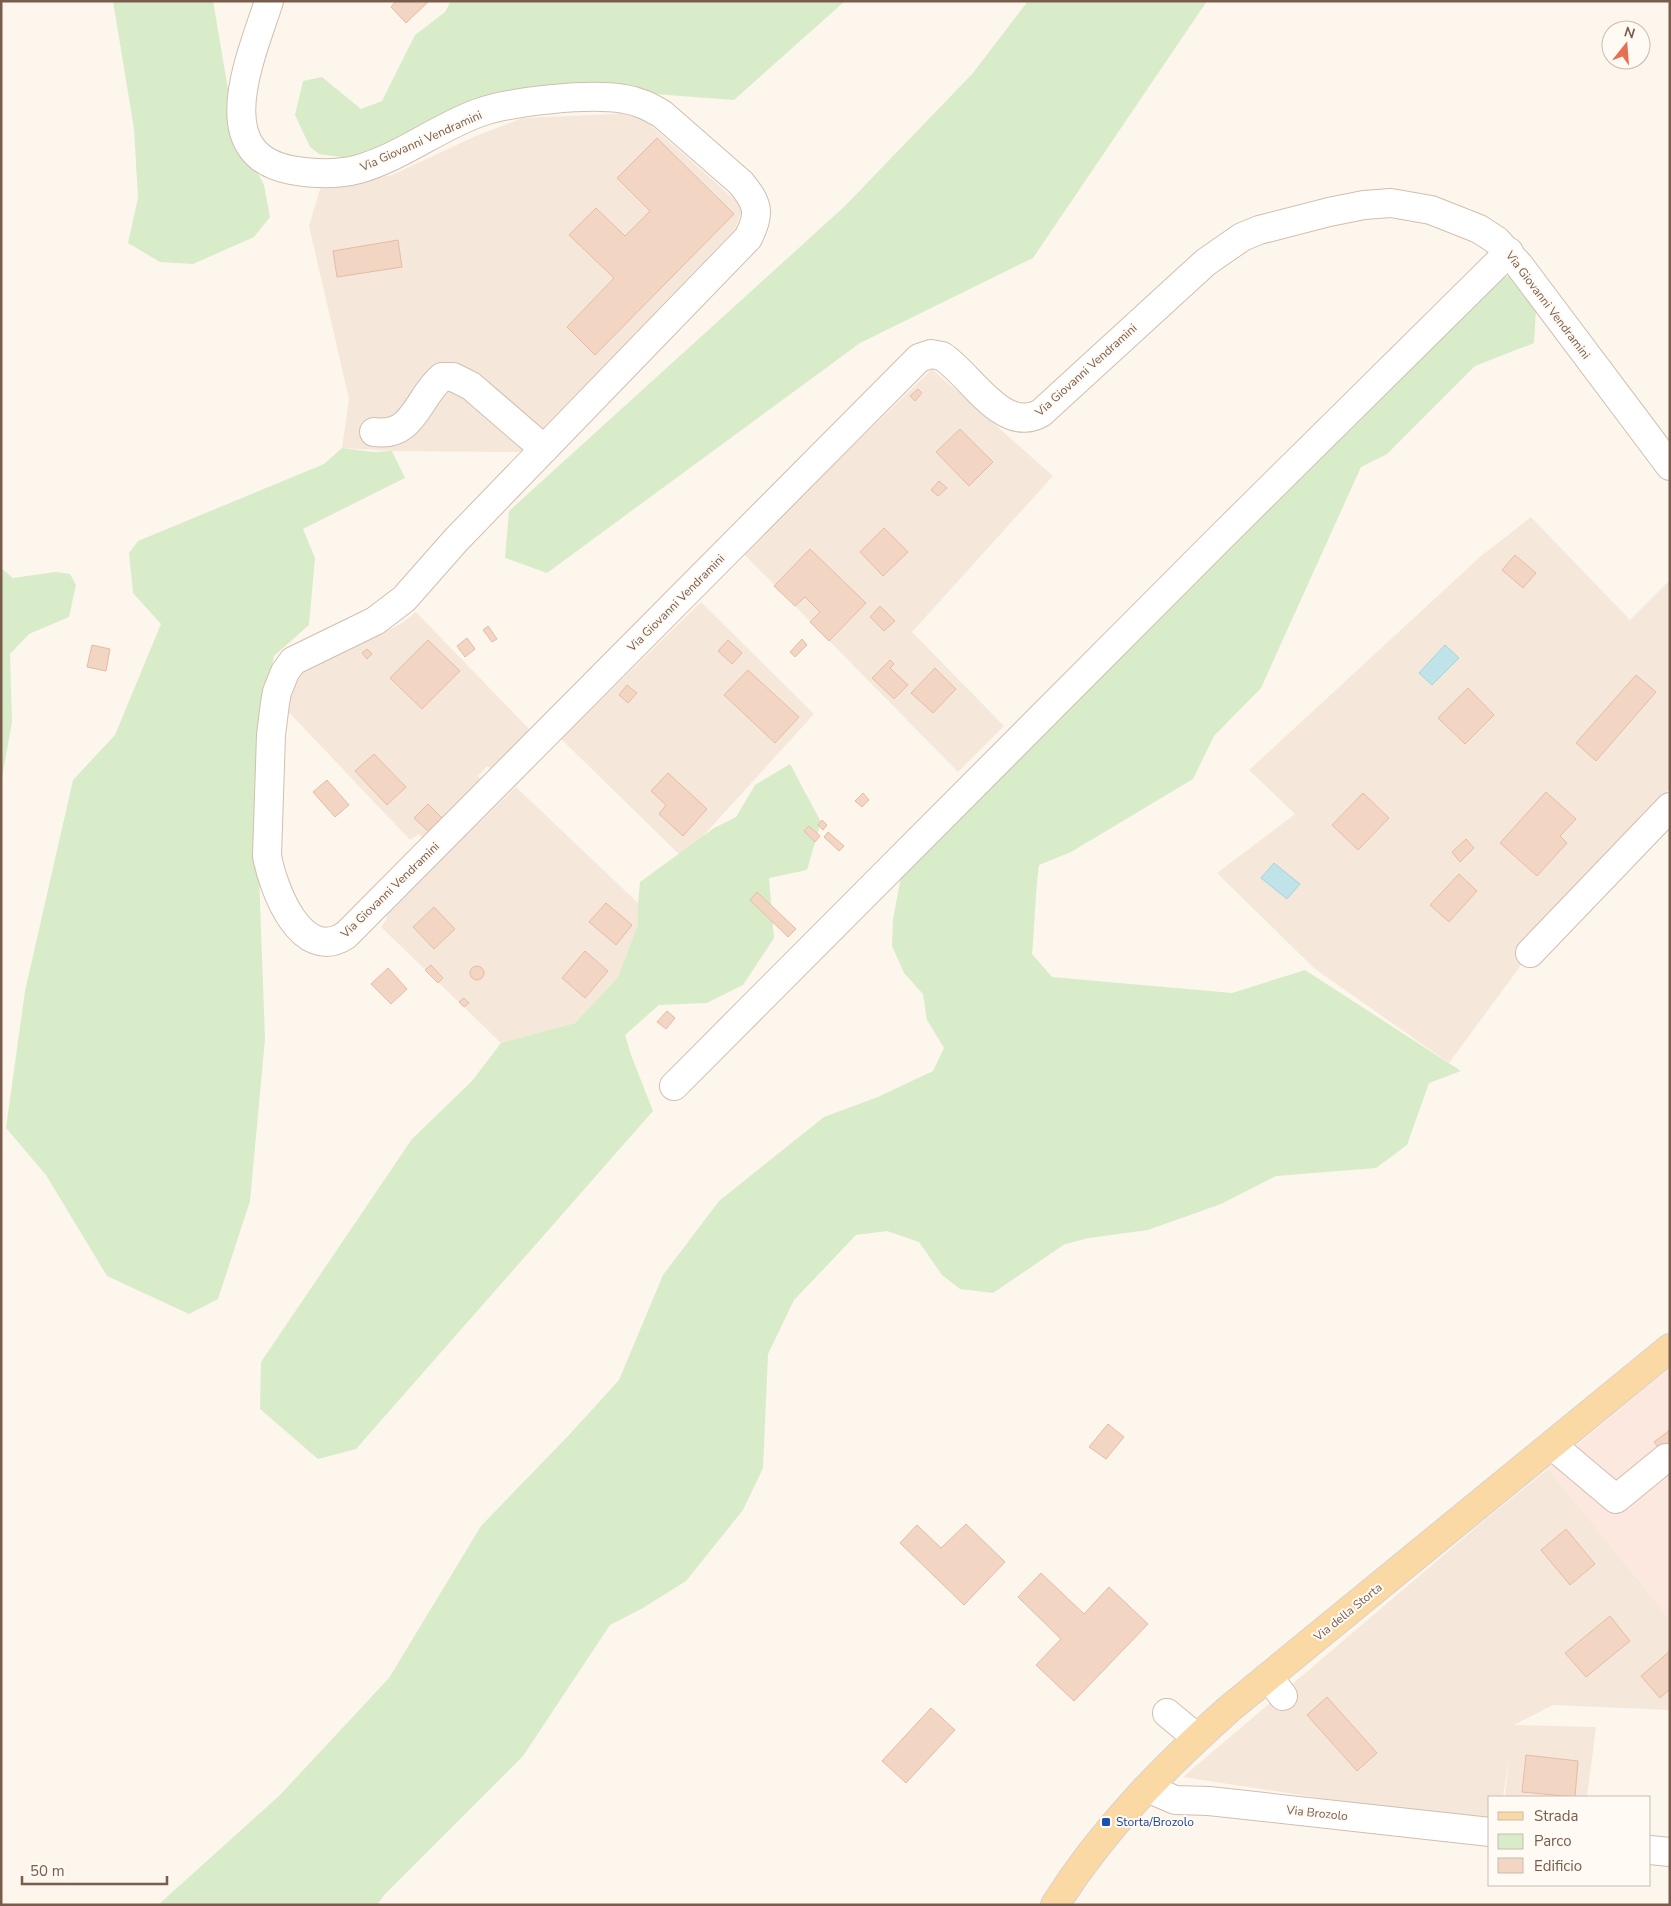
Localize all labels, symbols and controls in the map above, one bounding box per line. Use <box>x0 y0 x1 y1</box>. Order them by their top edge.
north arrow <box>1601 20 1651 70</box>
text: N <box>1622 22 1637 44</box>
street label: Via Giovanni Vendramini <box>357 107 484 175</box>
street label: Via Giovanni Vendramini <box>1501 247 1594 362</box>
street label: Via Giovanni Vendramini <box>1031 320 1140 421</box>
street label: Via Giovanni Vendramini <box>623 551 728 656</box>
street label: Via Giovanni Vendramini <box>336 839 443 942</box>
street label: Via della Storta <box>1310 1579 1386 1645</box>
legend <box>1488 1796 1651 1886</box>
street label: Via Brozolo <box>1284 1802 1349 1824</box>
text: Strada <box>1534 1806 1578 1826</box>
place label: Storta/Brozolo <box>1116 1814 1194 1830</box>
marker: Storta/Brozolo <box>1100 1816 1112 1828</box>
text: Parco <box>1534 1831 1572 1851</box>
scale bar <box>22 1854 168 1886</box>
text: Edificio <box>1534 1856 1582 1876</box>
text: 50 m <box>30 1861 65 1881</box>

